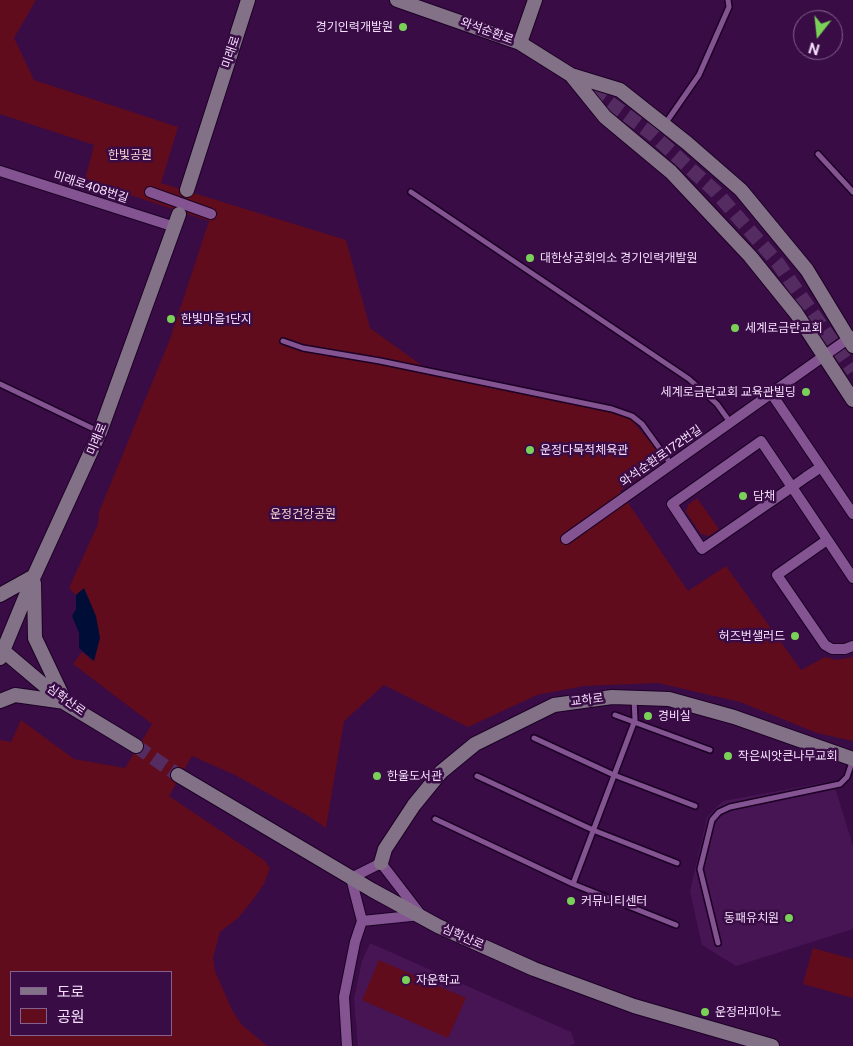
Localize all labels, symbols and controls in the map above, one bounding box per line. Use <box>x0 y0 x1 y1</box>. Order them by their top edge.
north arrow <box>793 10 843 60</box>
street label: 와석순환로 <box>459 15 515 47</box>
place label: 경기인력개발원 <box>316 20 393 34</box>
marker: 경기인력개발원 <box>397 21 409 33</box>
street label: 미래로 <box>219 34 243 70</box>
text: N <box>807 39 822 58</box>
park label: 한빛공원 <box>108 148 152 162</box>
street label: 미래로408번길 <box>52 168 130 206</box>
place label: 대한상공회의소 경기인력개발원 <box>540 251 697 265</box>
marker: 대한상공회의소 경기인력개발원 <box>524 252 536 264</box>
place label: 한빛마을1단지 <box>181 312 252 326</box>
marker: 한빛마을1단지 <box>165 313 177 325</box>
place label: 세계로금란교회 <box>745 321 822 335</box>
marker: 세계로금란교회 <box>729 322 741 334</box>
place label: 세계로금란교회 교육관빌딩 <box>661 385 796 399</box>
marker: 세계로금란교회 교육관빌딩 <box>800 386 812 398</box>
street label: 미래로 <box>84 421 110 457</box>
street label: 와석순환로172번길 <box>617 422 705 490</box>
place label: 운정다목적체육관 <box>540 443 628 457</box>
marker: 운정다목적체육관 <box>524 444 536 456</box>
place label: 담채 <box>753 489 775 503</box>
marker: 담채 <box>737 490 749 502</box>
park label: 운정건강공원 <box>270 507 336 521</box>
place label: 허즈번샐러드 <box>719 629 785 643</box>
marker: 허즈번샐러드 <box>789 630 801 642</box>
street label: 심학산로 <box>44 681 88 719</box>
street label: 교하로 <box>570 691 604 709</box>
place label: 경비실 <box>658 709 691 723</box>
marker: 경비실 <box>642 710 654 722</box>
place label: 작은씨앗큰나무교회 <box>738 749 837 763</box>
marker: 작은씨앗큰나무교회 <box>722 750 734 762</box>
place label: 한울도서관 <box>387 769 442 783</box>
marker: 한울도서관 <box>371 770 383 782</box>
place label: 커뮤니티센터 <box>581 894 647 908</box>
marker: 커뮤니티센터 <box>565 895 577 907</box>
place label: 동패유치원 <box>724 911 779 925</box>
marker: 동패유치원 <box>783 912 795 924</box>
street label: 심학산로 <box>440 921 486 953</box>
legend <box>10 971 172 1036</box>
place label: 자운학교 <box>416 973 460 987</box>
marker: 자운학교 <box>400 974 412 986</box>
text: 도로 <box>57 983 85 1000</box>
place label: 운정라피아노 <box>715 1005 781 1019</box>
marker: 운정라피아노 <box>699 1006 711 1018</box>
text: 공원 <box>57 1008 85 1025</box>

